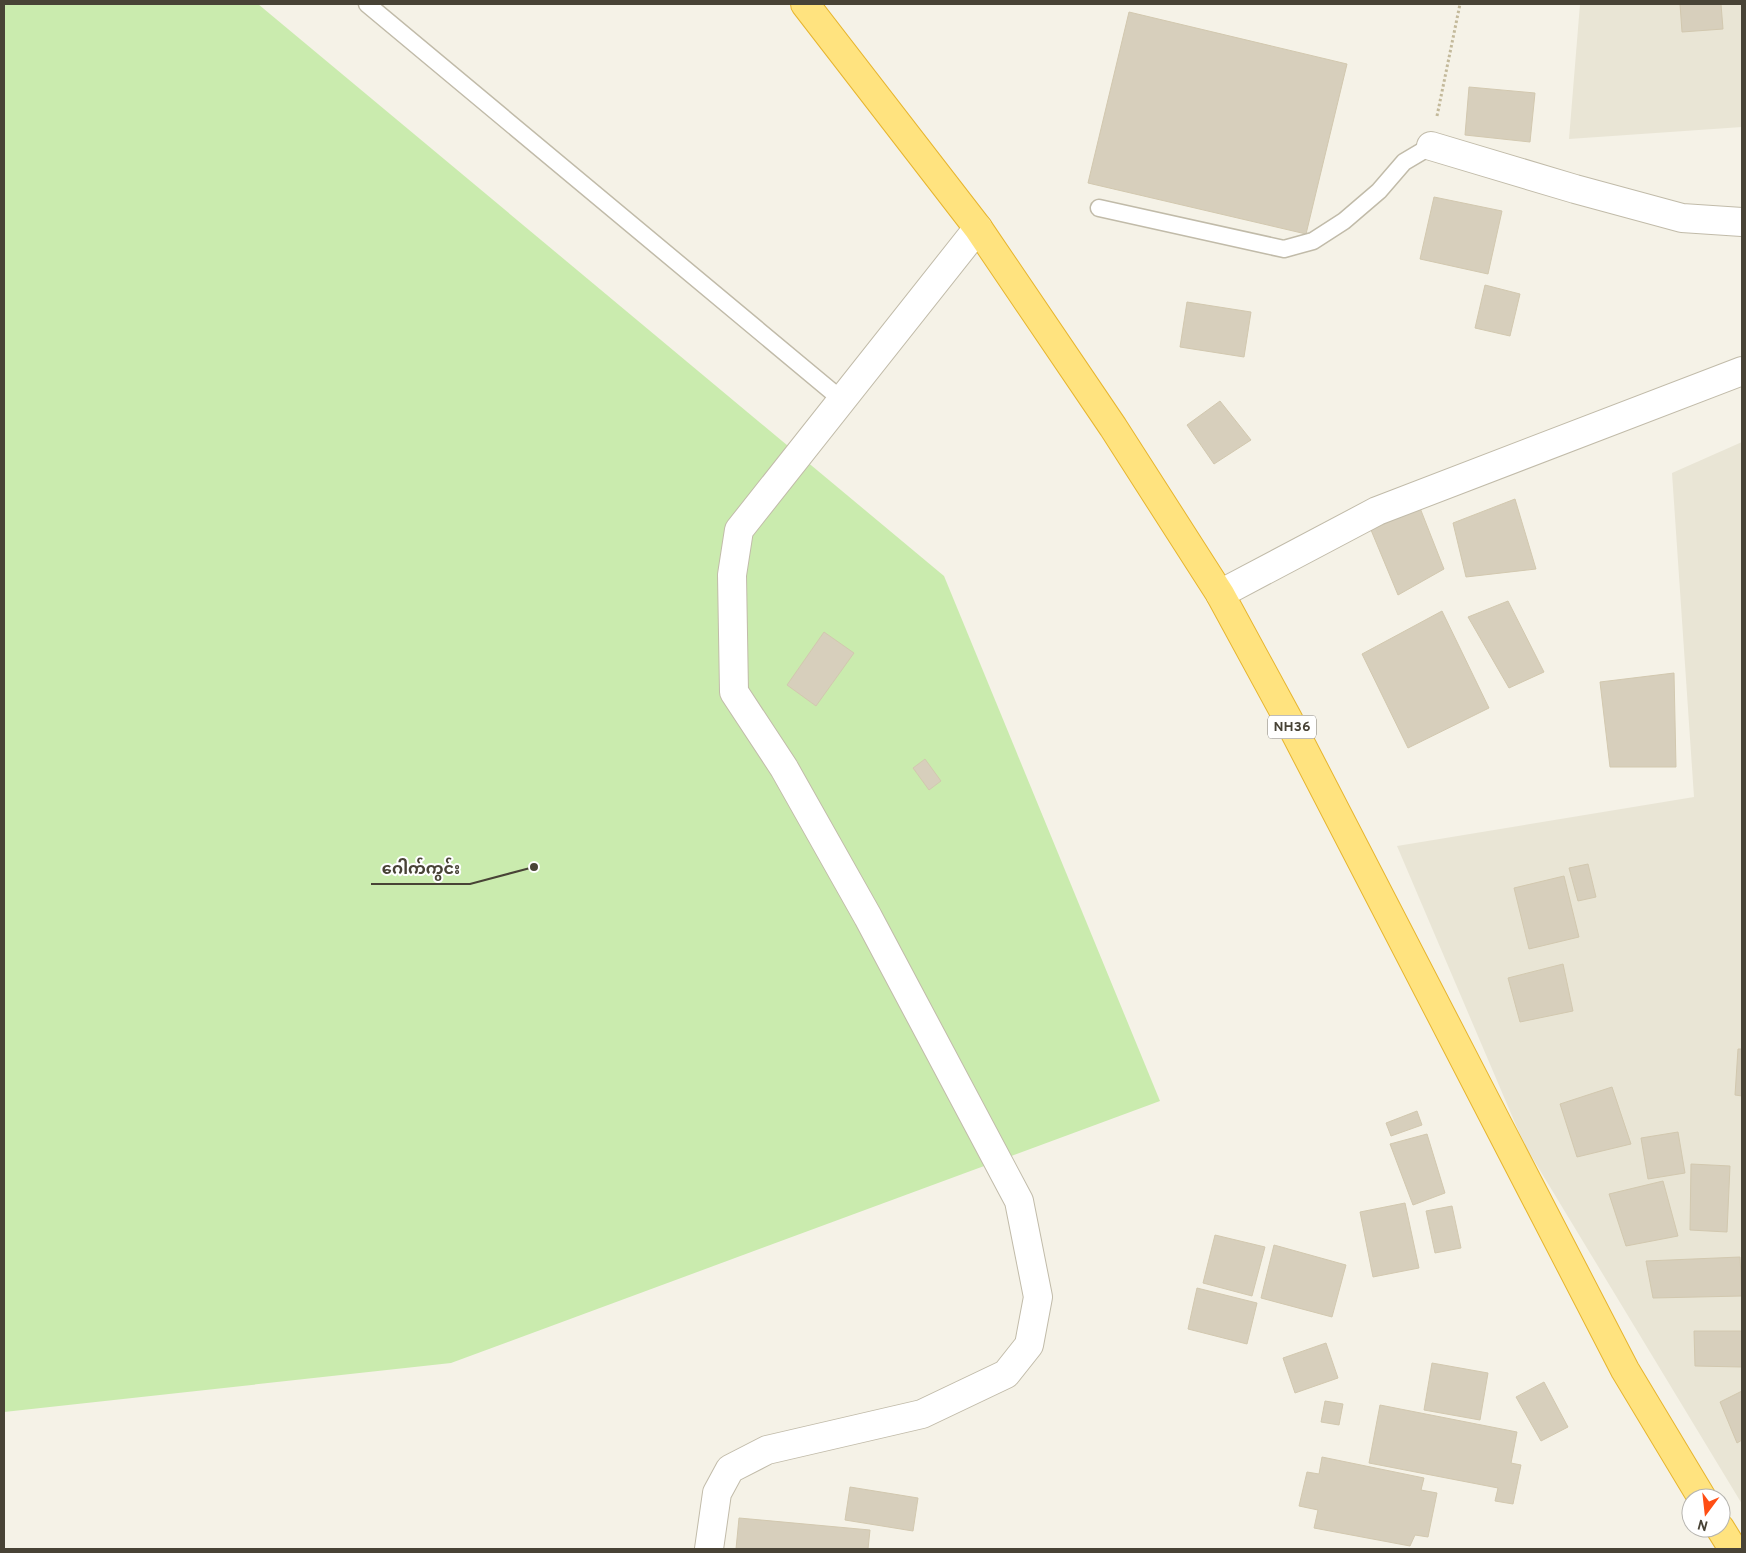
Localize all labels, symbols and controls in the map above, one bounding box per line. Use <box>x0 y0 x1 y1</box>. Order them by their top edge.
road number: NH36 <box>1268 716 1316 739</box>
callout: ဂေါက်ကွင်း <box>371 853 470 884</box>
text: ဂေါက်ကွင်း <box>382 857 460 881</box>
north arrow <box>1681 1488 1731 1538</box>
text: N <box>1696 1515 1710 1534</box>

